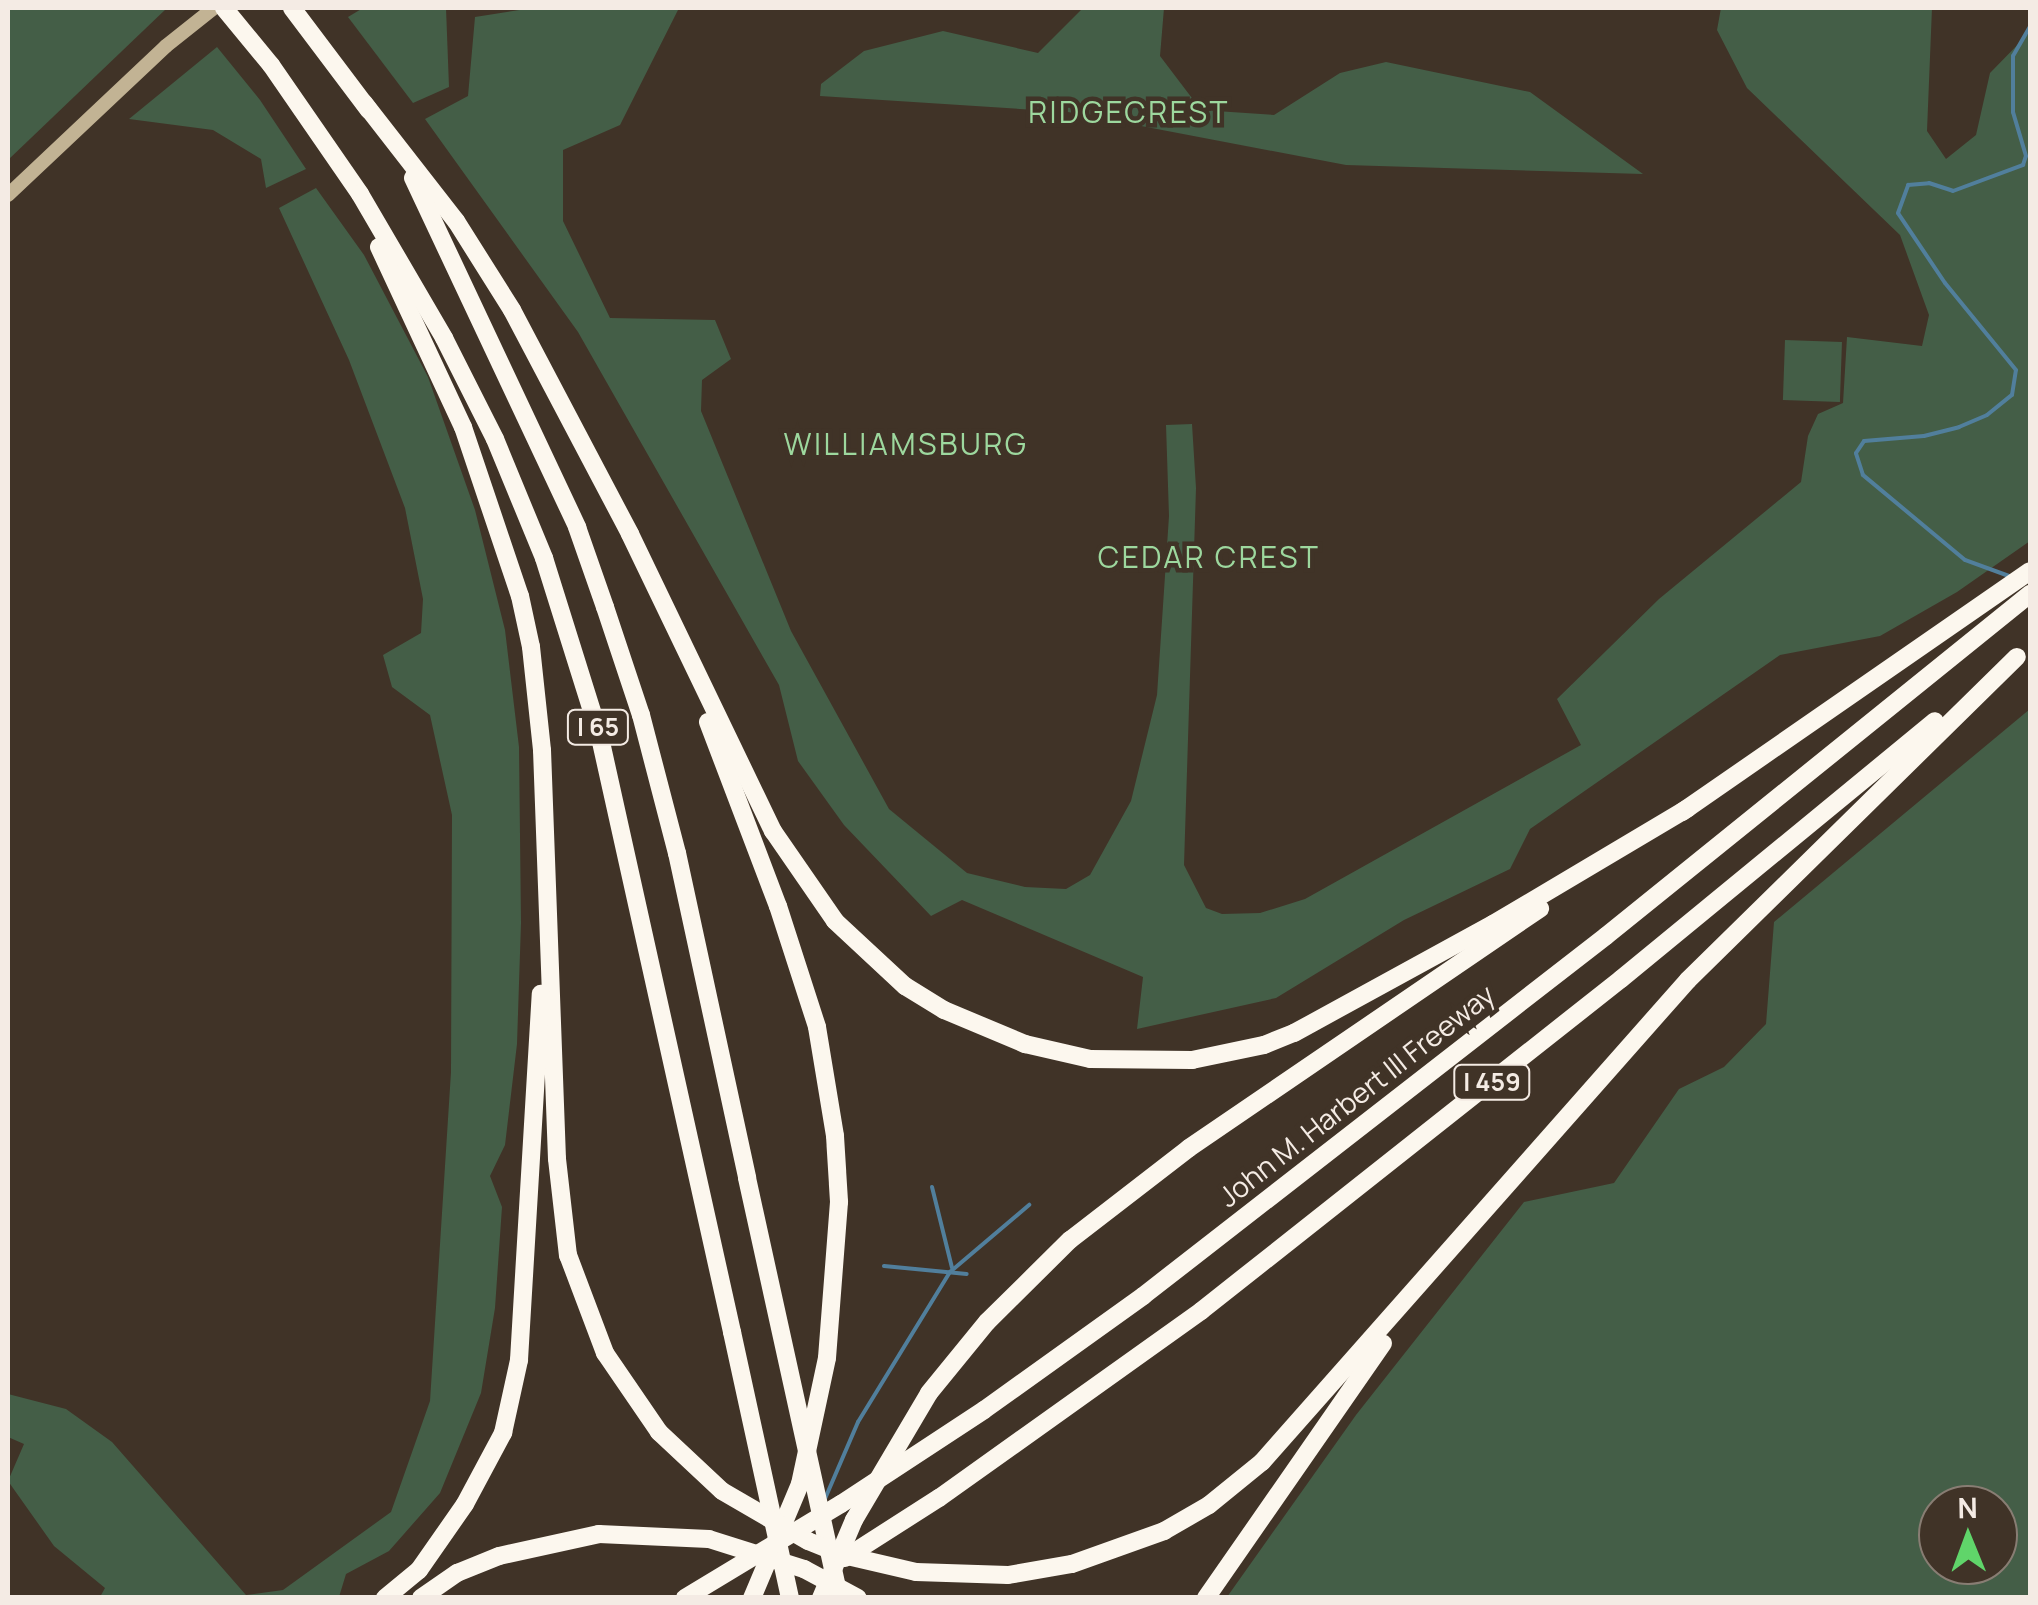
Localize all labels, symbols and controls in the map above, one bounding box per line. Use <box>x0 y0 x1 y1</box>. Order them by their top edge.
district label: RIDGECREST <box>1028 94 1230 130</box>
district label: WILLIAMSBURG <box>784 426 1028 462</box>
district label: CEDAR CREST <box>1098 539 1320 575</box>
road number: I 65 <box>566 707 630 747</box>
street label: John M. Harbert III Freeway <box>1211 977 1501 1213</box>
road number: I 459 <box>1452 1062 1532 1102</box>
north arrow <box>1918 1485 2018 1585</box>
text: N <box>1957 1488 1978 1526</box>

